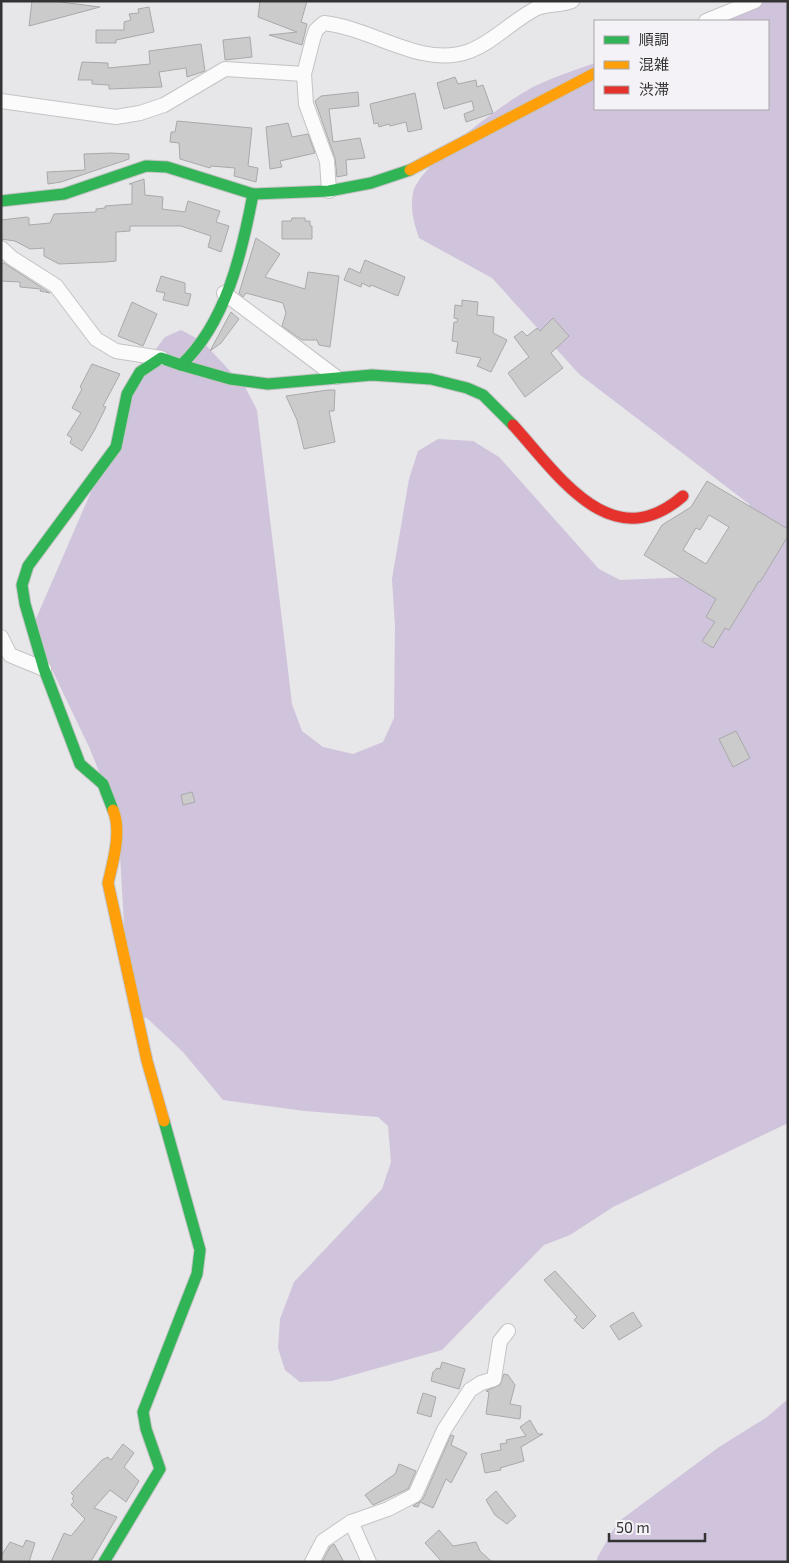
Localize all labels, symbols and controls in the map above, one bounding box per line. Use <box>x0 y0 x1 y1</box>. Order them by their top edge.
legend <box>594 20 769 110</box>
text: 順調 <box>639 30 669 48</box>
text: 混雑 <box>639 55 669 73</box>
text: 渋滞 <box>639 80 669 98</box>
scale bar <box>609 1510 705 1542</box>
text: 50 m <box>616 1518 650 1536</box>

